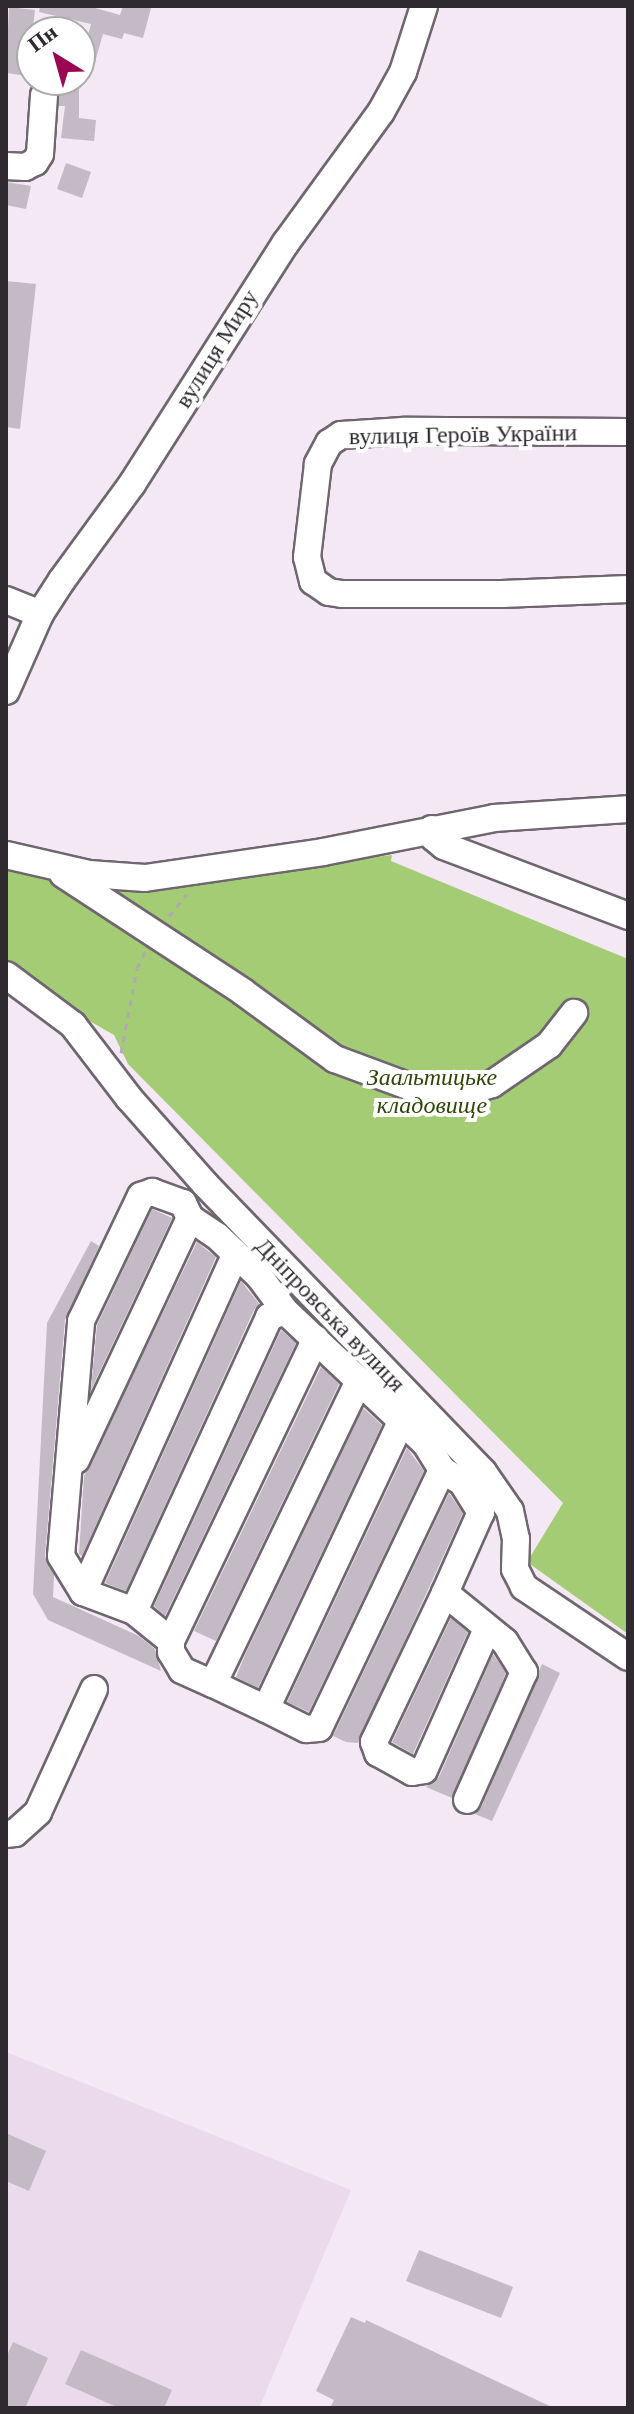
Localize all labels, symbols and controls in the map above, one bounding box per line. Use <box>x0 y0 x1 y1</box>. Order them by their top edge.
north arrow <box>16 16 96 96</box>
text: Пн <box>23 19 62 57</box>
street label: вулиця Миру <box>169 285 265 413</box>
street label: вулиця Героїв України <box>349 419 577 451</box>
park label: Заальтицьке кладовище <box>367 1064 497 1120</box>
street label: Дніпровська вулиця <box>249 1232 411 1398</box>

